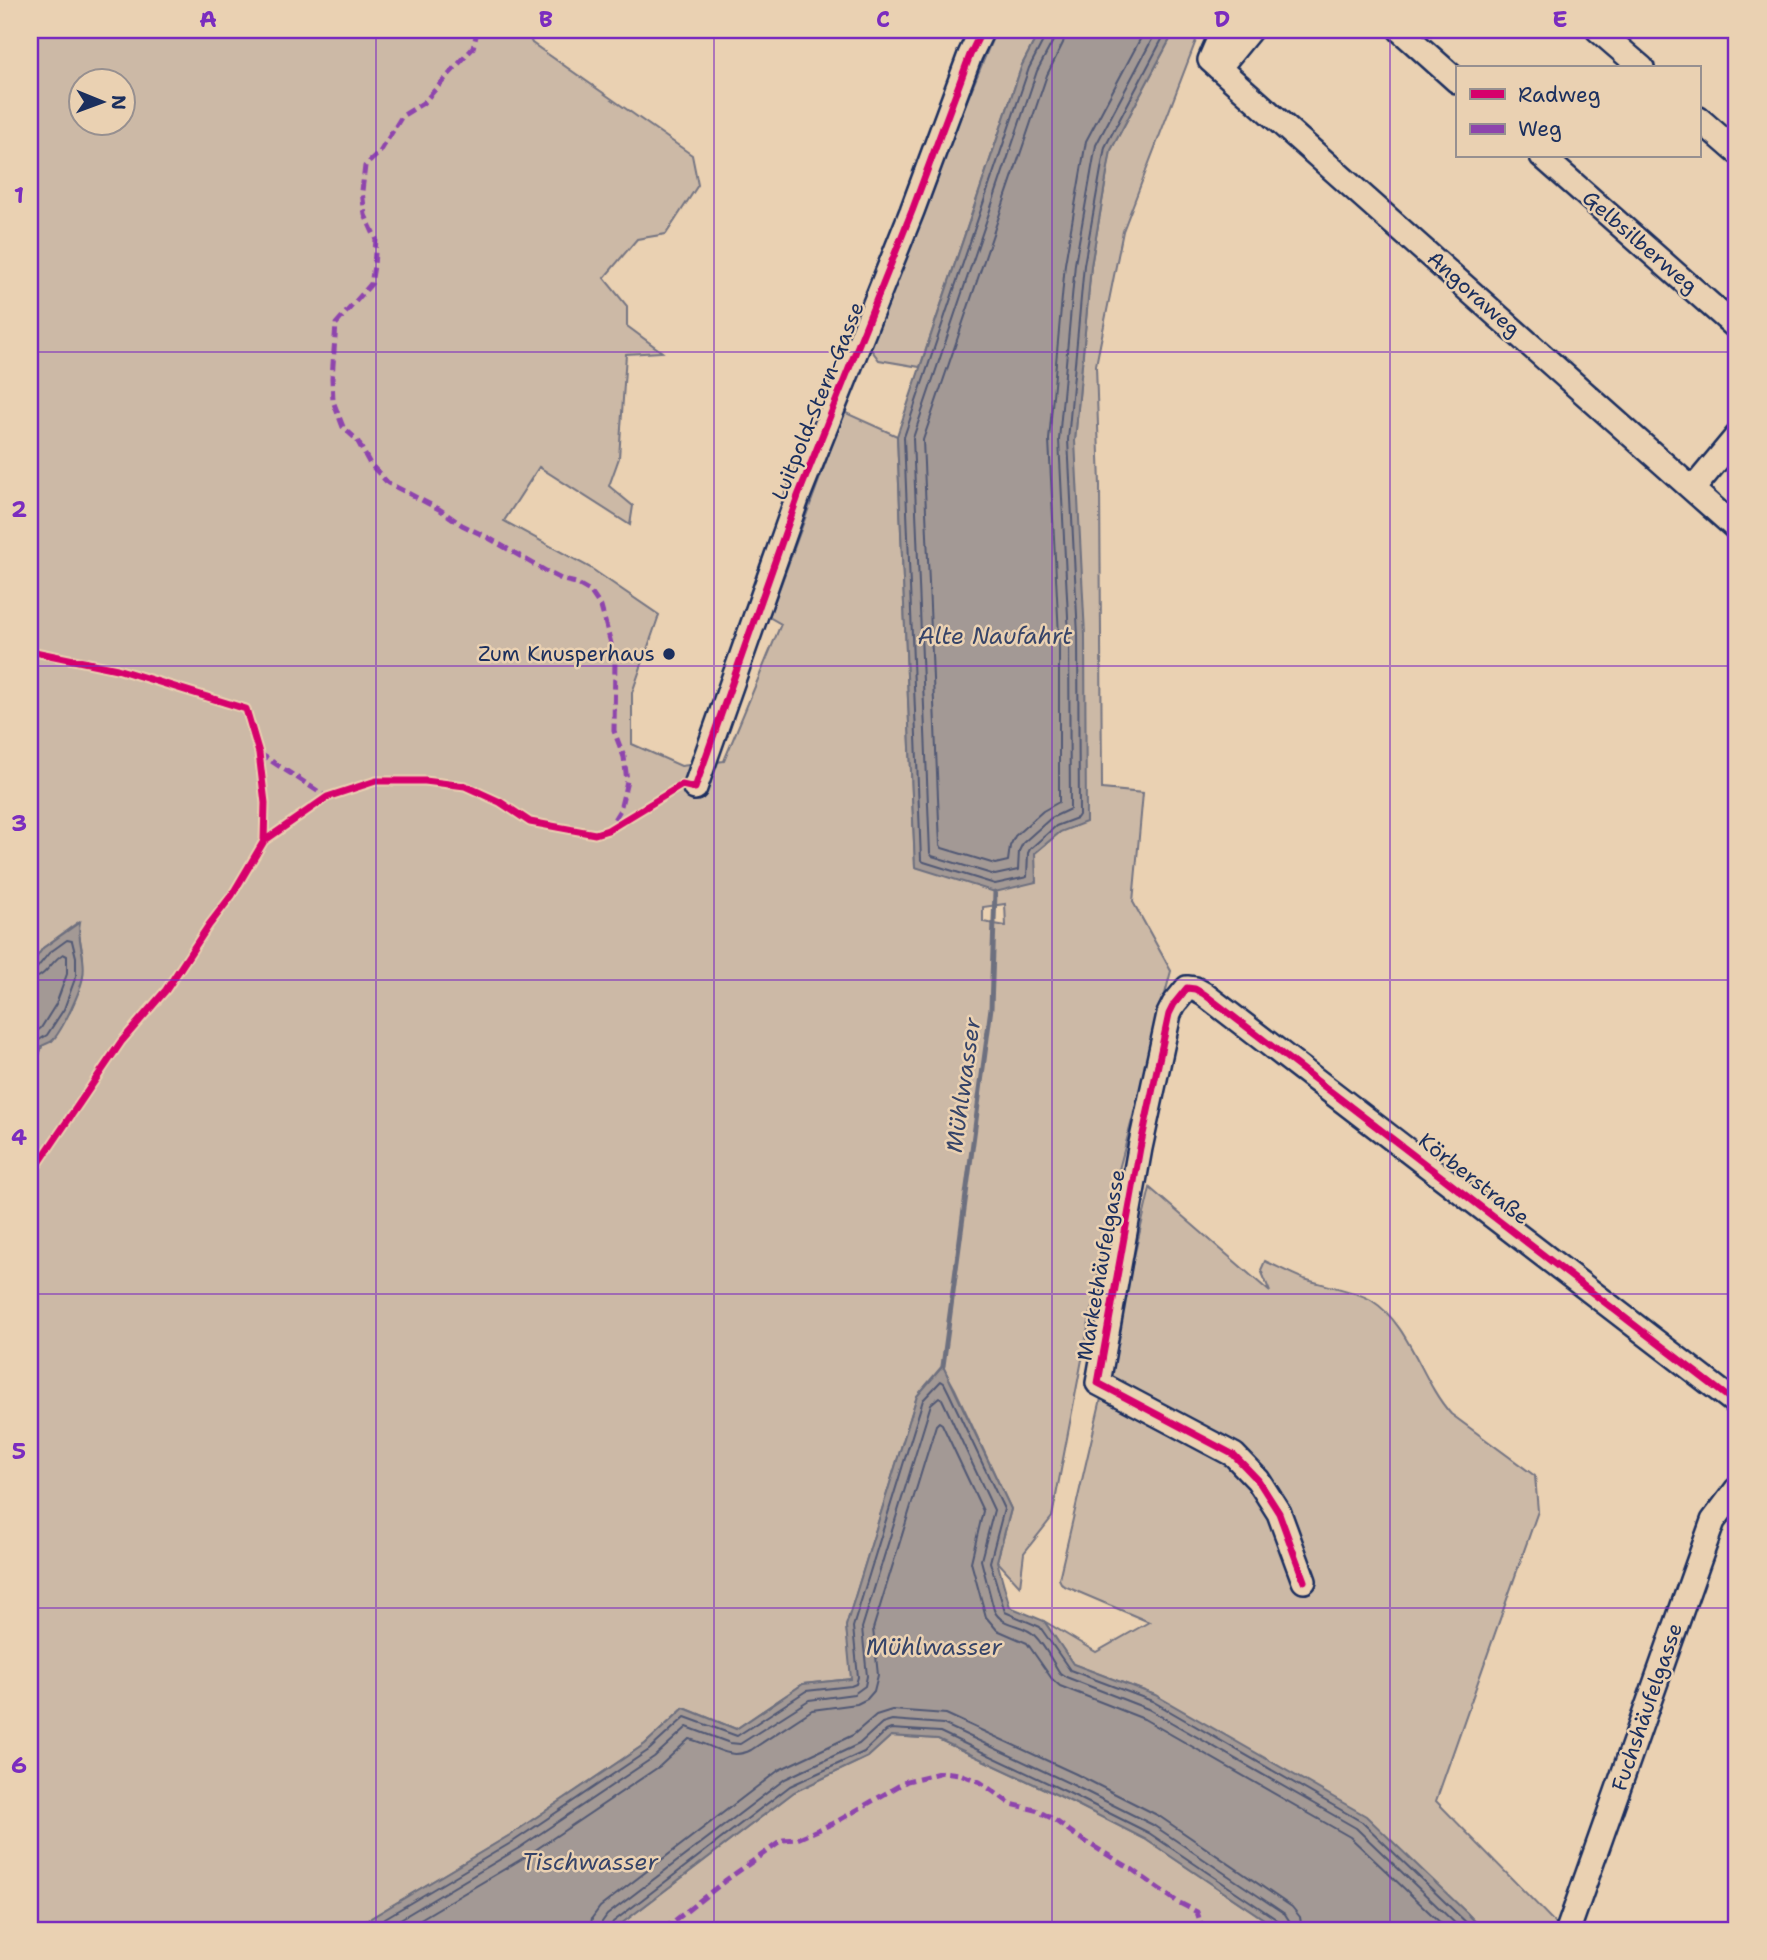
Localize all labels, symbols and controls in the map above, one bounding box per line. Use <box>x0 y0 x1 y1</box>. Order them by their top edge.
text: A <box>199 4 217 34</box>
text: B <box>539 4 553 34</box>
text: C <box>876 4 890 34</box>
text: D <box>1214 4 1230 34</box>
text: E <box>1552 4 1568 34</box>
north arrow <box>66 66 136 136</box>
legend <box>1456 66 1700 158</box>
text: Radweg <box>1518 81 1601 109</box>
text: N <box>106 95 131 110</box>
text: Weg <box>1518 115 1562 143</box>
text: 1 <box>14 180 24 210</box>
street label: Gelbsilberweg <box>1576 184 1704 300</box>
street label: Angoraweg <box>1421 245 1527 343</box>
street label: Luitpold-Stern-Gasse <box>765 298 871 504</box>
text: 2 <box>11 494 27 524</box>
water label: Alte Naufahrt <box>918 621 1072 651</box>
place label: Zum Knusperhaus <box>478 640 655 668</box>
marker: Zum Knusperhaus <box>661 646 677 662</box>
text: 3 <box>11 808 27 838</box>
water label: Mühlwasser <box>939 1014 987 1155</box>
text: 4 <box>11 1122 27 1152</box>
street label: Körberstraße <box>1413 1127 1535 1231</box>
street label: Markethäufelgasse <box>1070 1167 1132 1363</box>
text: 5 <box>12 1436 26 1466</box>
street label: Fuchshäufelgasse <box>1605 1619 1689 1795</box>
water label: Mühlwasser <box>866 1632 1003 1662</box>
text: 6 <box>11 1750 27 1780</box>
water label: Tischwasser <box>522 1847 659 1877</box>

